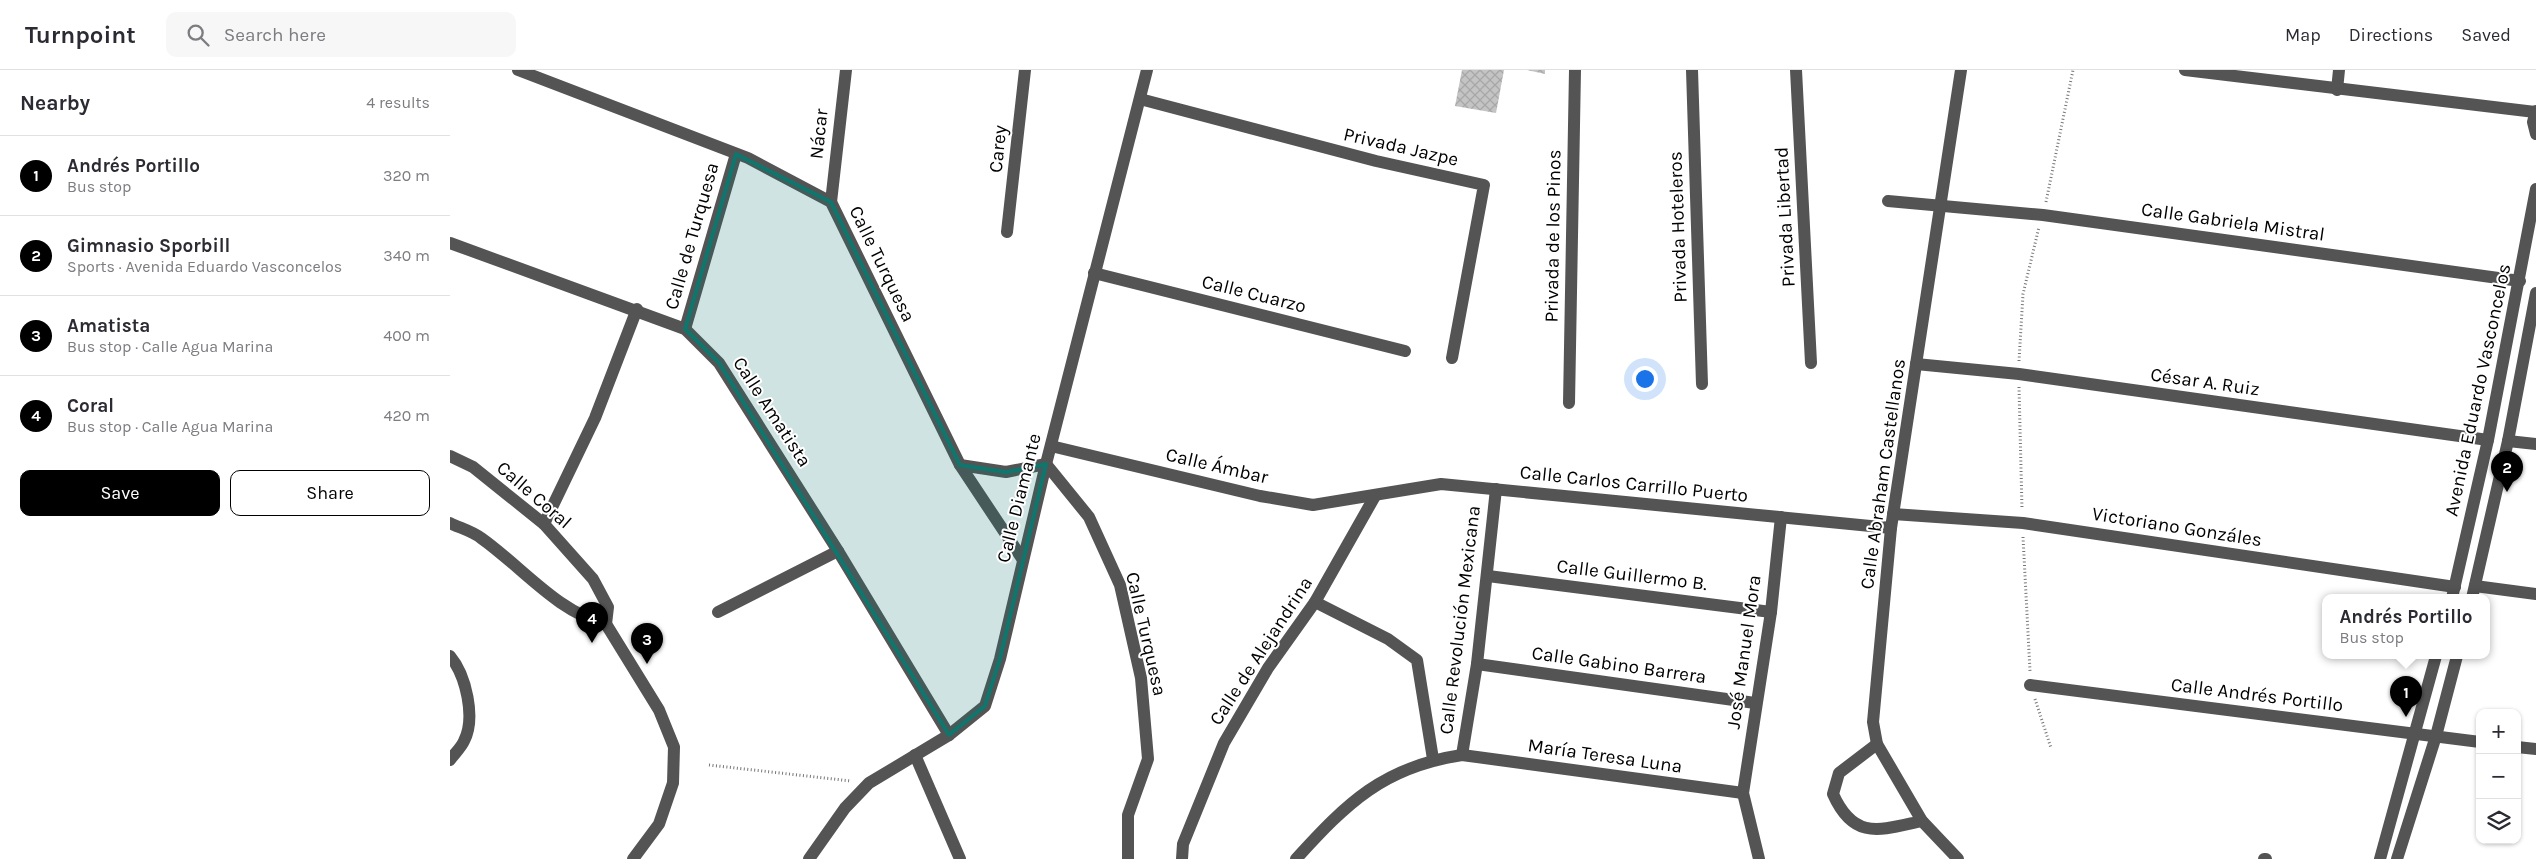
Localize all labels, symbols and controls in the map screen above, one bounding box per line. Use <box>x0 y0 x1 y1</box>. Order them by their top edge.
search box <box>166 12 516 57</box>
text: Turnpoint <box>25 21 136 49</box>
icon: search <box>184 21 212 49</box>
text: Search here <box>224 24 326 46</box>
text: Map <box>2285 24 2321 46</box>
text: Directions <box>2349 24 2433 46</box>
text: Saved <box>2461 24 2511 46</box>
text: Nearby <box>20 91 90 115</box>
text: 4 results <box>366 93 430 112</box>
street label: Nácar <box>805 108 833 160</box>
street label: Privada Jazpe <box>1341 123 1461 171</box>
street label: Carey <box>985 124 1011 174</box>
street label: Privada Libertad <box>1770 146 1800 288</box>
street label: Privada de los Pinos <box>1540 149 1566 323</box>
street label: Privada Hoteleros <box>1664 151 1692 303</box>
text: Andrés Portillo <box>67 155 200 177</box>
street label: Calle de Turquesa <box>660 160 724 312</box>
text: 1 <box>33 166 39 185</box>
text: 320 m <box>383 166 430 185</box>
text: Bus stop <box>67 177 131 196</box>
street label: Calle Gabriela Mistral <box>2140 198 2326 246</box>
street label: Calle Turquesa <box>844 202 920 326</box>
text: Gimnasio Sporbill <box>67 235 230 257</box>
text: 2 <box>31 246 41 265</box>
text: 340 m <box>383 246 430 265</box>
text: Sports · Avenida Eduardo Vasconcelos <box>67 257 342 276</box>
street label: Avenida Eduardo Vasconcelos <box>2440 262 2516 518</box>
street label: Calle Cuarzo <box>1199 270 1309 318</box>
text: Amatista <box>67 315 150 337</box>
text: 3 <box>31 326 41 345</box>
text: 400 m <box>383 326 430 345</box>
text: Bus stop · Calle Agua Marina <box>67 337 273 356</box>
street label: Calle Amatista <box>728 353 816 471</box>
street label: Calle Abraham Castellanos <box>1856 357 1910 591</box>
street label: César A. Ruiz <box>2149 363 2261 401</box>
your location <box>1632 366 1658 392</box>
text: Coral <box>67 395 114 417</box>
text: 4 <box>31 406 41 425</box>
text: 420 m <box>384 406 430 425</box>
text: Bus stop · Calle Agua Marina <box>67 417 273 436</box>
street label: Calle Diamante <box>992 431 1046 565</box>
street label: Calle Ámbar <box>1164 443 1271 488</box>
pin: 2 <box>2491 451 2523 492</box>
street label: Calle Coral <box>492 457 576 533</box>
street label: Calle Carlos Carrillo Puerto <box>1519 461 1749 507</box>
button: Save <box>20 470 220 516</box>
button: Share <box>230 470 430 516</box>
street label: Victoriano Gonzáles <box>2091 503 2263 551</box>
street label: Calle Revolución Mexicana <box>1435 504 1485 736</box>
street label: Calle Guillermo B. <box>1555 555 1709 595</box>
street label: Calle Turquesa <box>1121 570 1171 698</box>
street label: Calle de Alejandrina <box>1205 573 1317 729</box>
street label: José Manuel Mora <box>1722 574 1766 730</box>
popup <box>2322 594 2490 659</box>
pin: 4 <box>576 602 608 643</box>
text: Andrés Portillo <box>2339 606 2473 628</box>
pin: 3 <box>631 623 663 664</box>
text: Bus stop <box>2339 628 2404 647</box>
street label: Calle Gabino Barrera <box>1530 642 1708 688</box>
street label: Calle Andrés Portillo <box>2170 674 2344 716</box>
pin: 1 <box>2390 676 2422 717</box>
map controls <box>2476 709 2521 844</box>
button: + <box>2476 709 2521 754</box>
street label: María Teresa Luna <box>1526 734 1684 778</box>
button: − <box>2476 754 2521 799</box>
button: layers <box>2476 799 2521 844</box>

